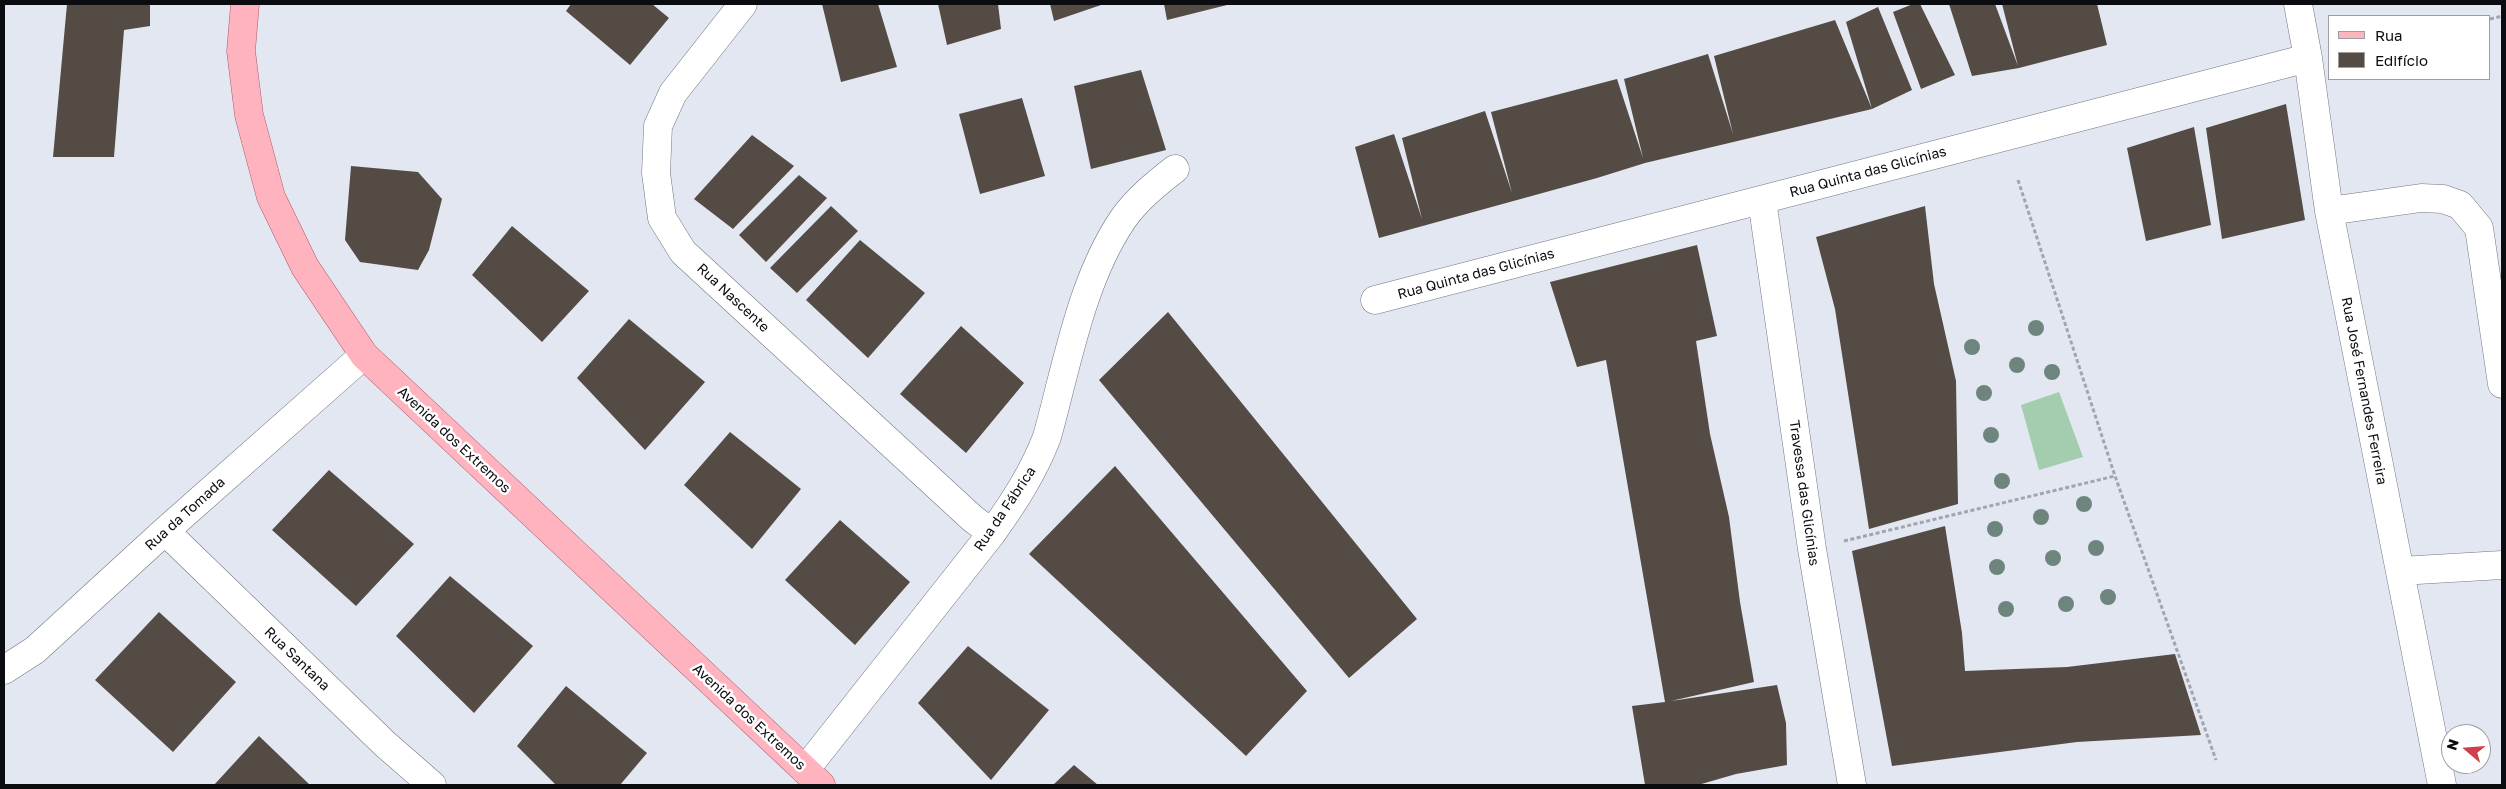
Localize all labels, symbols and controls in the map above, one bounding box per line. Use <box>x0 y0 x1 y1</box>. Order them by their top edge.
legend <box>2328 15 2491 80</box>
text: Rua <box>2375 26 2402 44</box>
text: Edifício <box>2375 51 2428 69</box>
street label: Rua Quinta das Glicínias <box>1788 143 1948 201</box>
street label: Rua Quinta das Glicínias <box>1396 245 1556 303</box>
street label: Rua Nascente <box>693 260 773 336</box>
street label: Rua José Fernandes Ferreira <box>2338 296 2390 486</box>
street label: Avenida dos Extremos <box>394 383 514 497</box>
street label: Travessa das Glicínias <box>1785 419 1823 567</box>
street label: Rua da Fábrica <box>971 463 1039 555</box>
street label: Rua da Tomada <box>142 474 228 554</box>
street label: Rua Santana <box>261 624 333 694</box>
street label: Avenida dos Extremos <box>689 660 809 774</box>
north arrow <box>2441 724 2491 774</box>
text: N <box>2442 737 2462 752</box>

